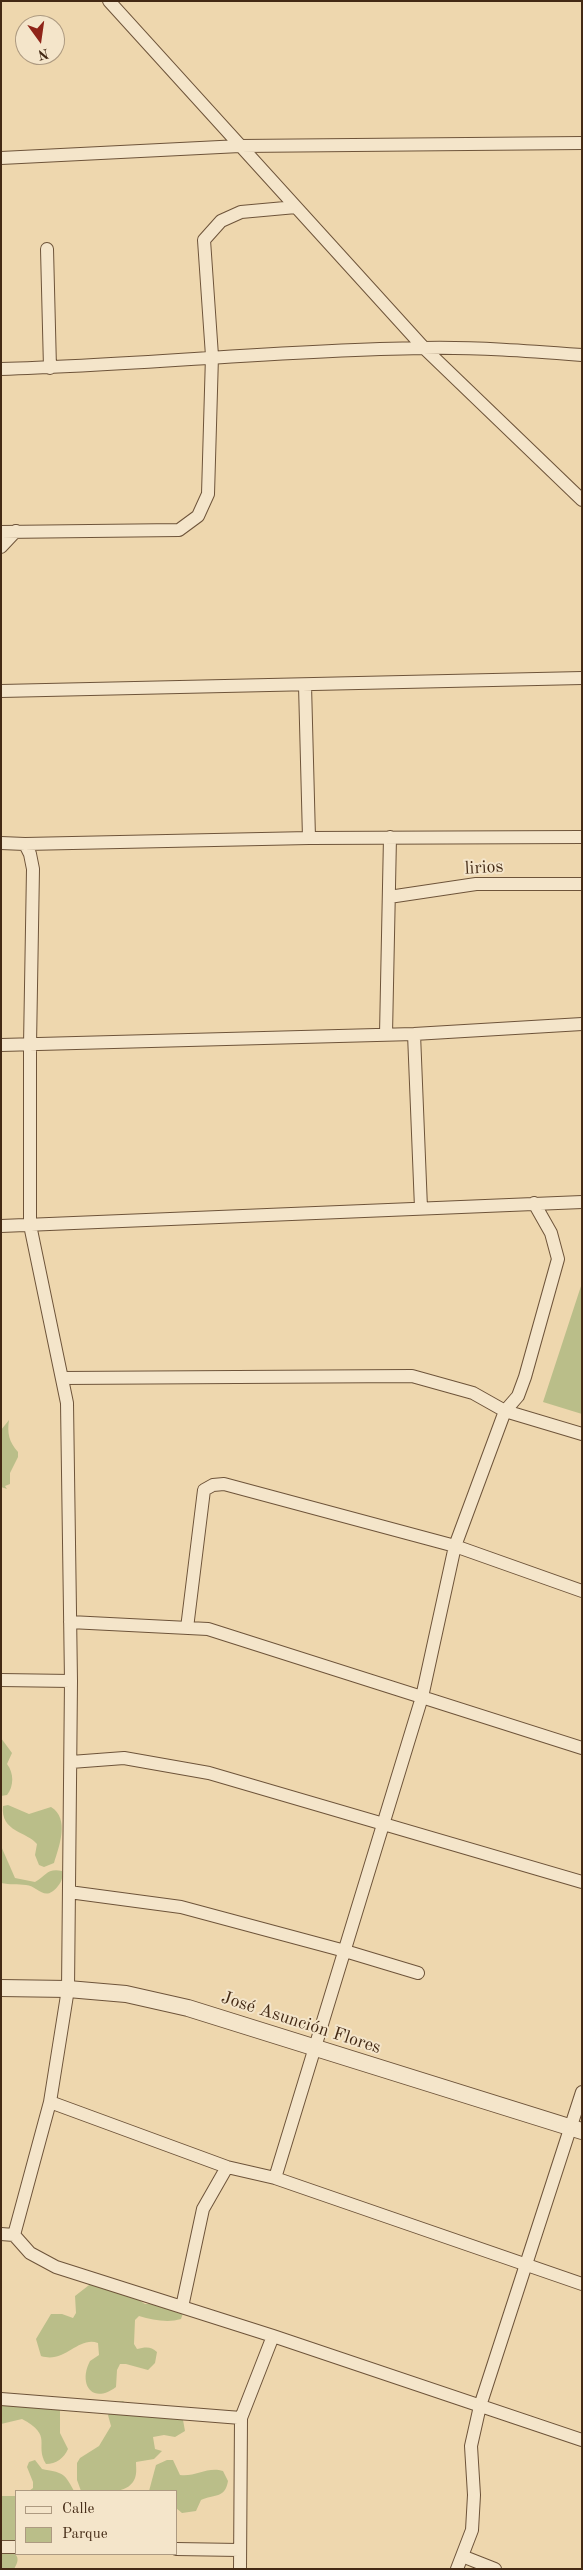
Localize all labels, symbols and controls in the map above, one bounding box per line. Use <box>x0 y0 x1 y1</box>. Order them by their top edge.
north arrow <box>15 15 65 65</box>
text: N <box>37 45 50 62</box>
street label: lirios <box>464 856 504 880</box>
street label: José Asunción Flores <box>218 1987 384 2059</box>
legend <box>15 2490 178 2555</box>
text: Calle <box>62 2502 94 2517</box>
text: Parque <box>62 2527 108 2542</box>

